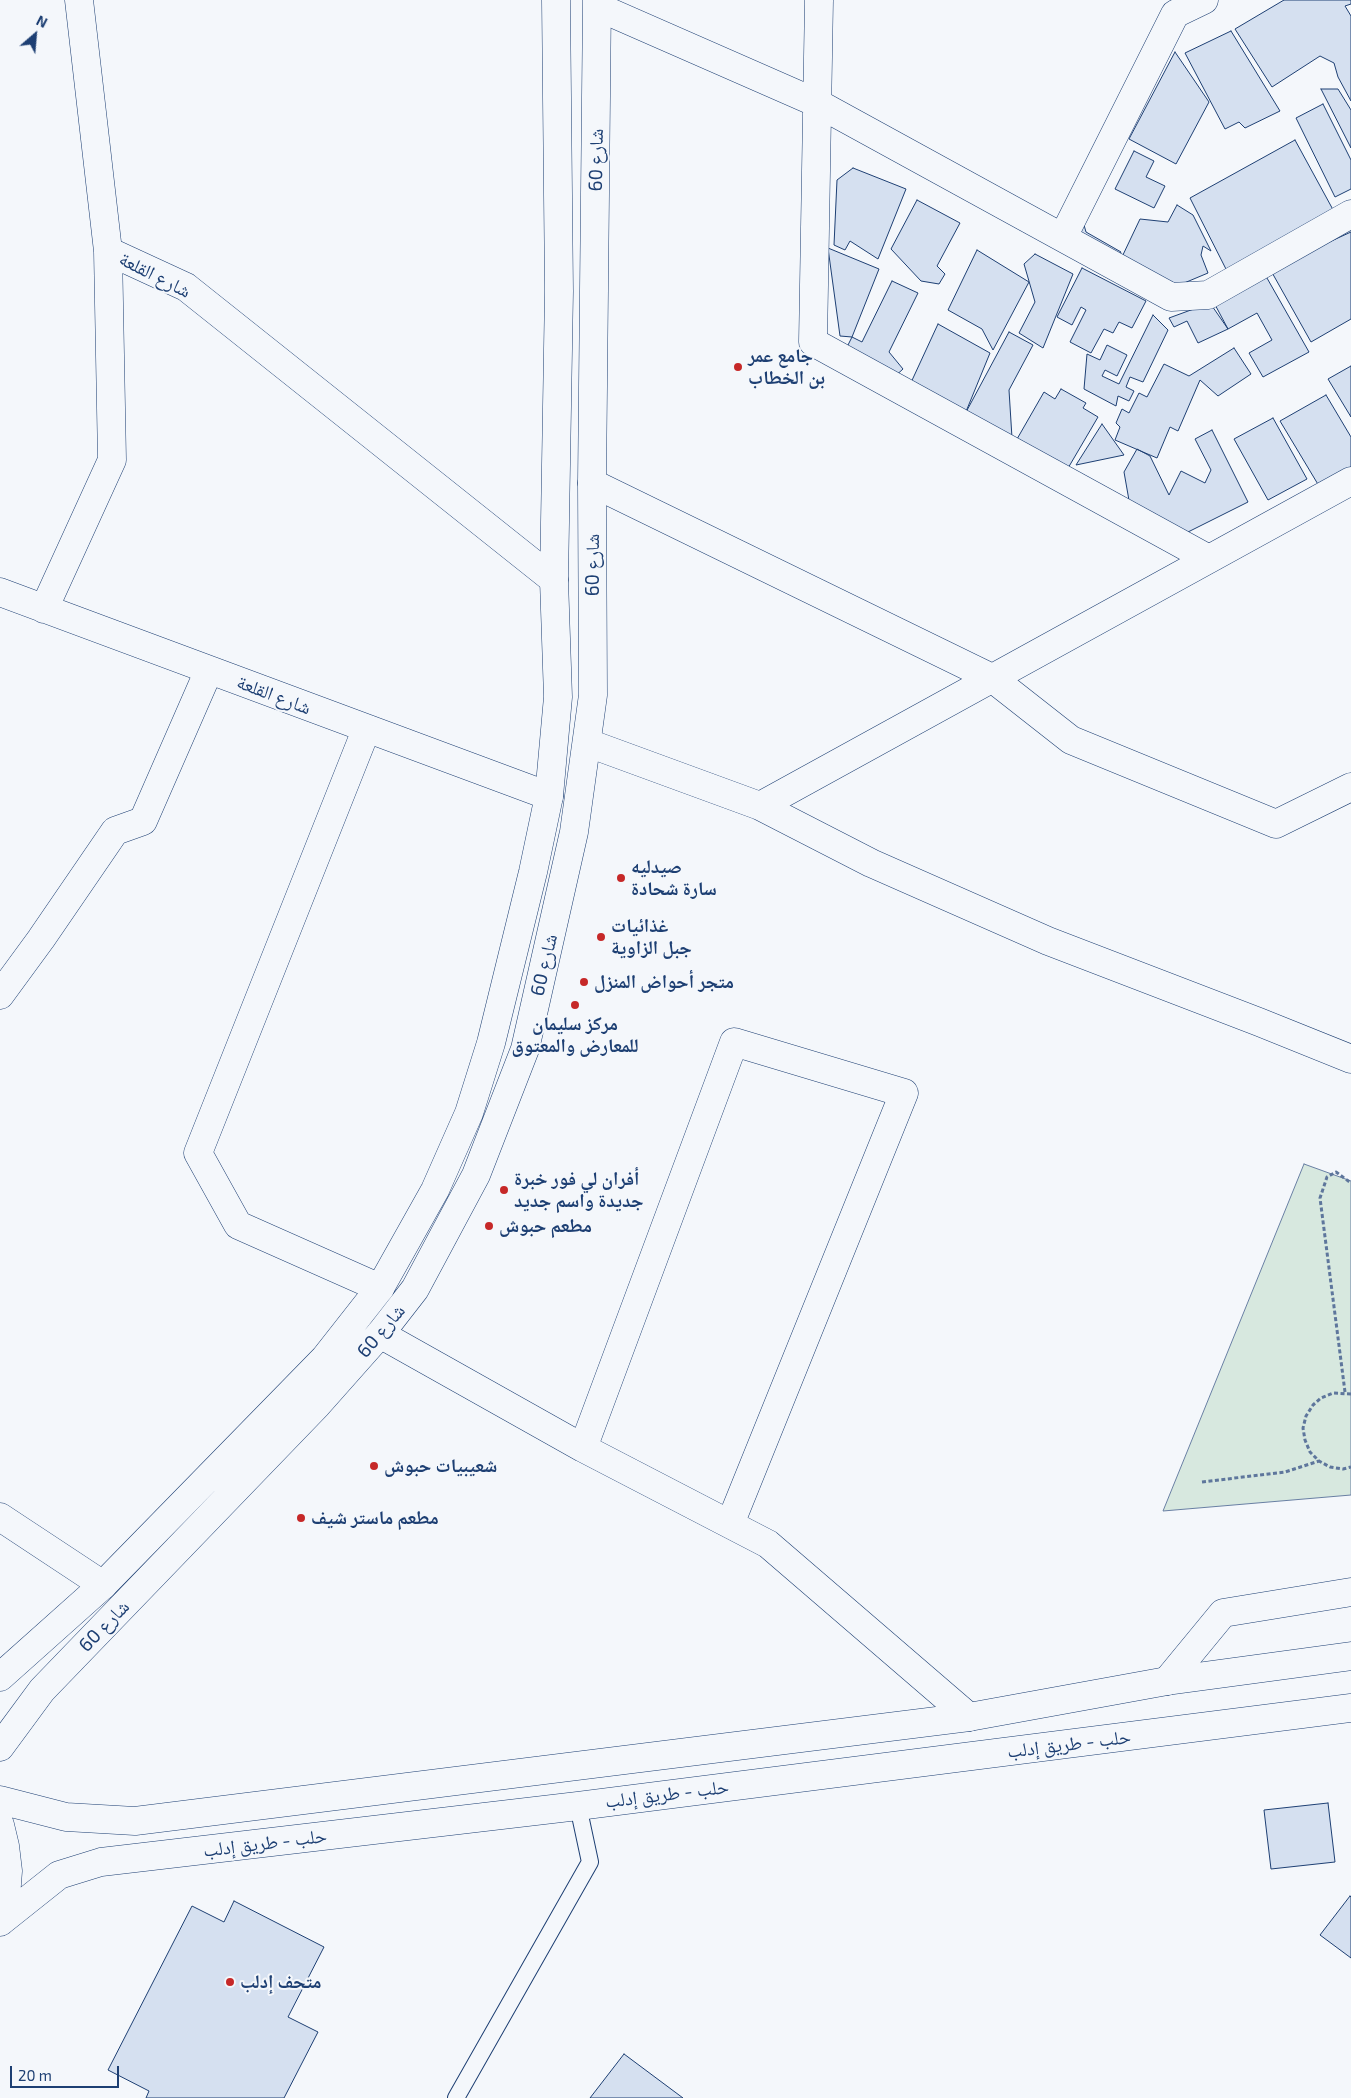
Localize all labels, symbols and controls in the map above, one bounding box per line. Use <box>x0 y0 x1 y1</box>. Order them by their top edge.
north arrow <box>10 10 60 60</box>
text: N <box>34 11 50 31</box>
street label: شارع 60 <box>584 128 608 192</box>
street label: شارع القلعة <box>115 247 195 303</box>
place label: جامع عمر بن الخطاب <box>748 345 825 389</box>
marker: جامع عمر بن الخطاب <box>732 361 744 373</box>
street label: شارع 60 <box>582 534 604 596</box>
street label: شارع القلعة <box>234 670 314 720</box>
place label: صيدليه سارة شحادة <box>631 856 717 900</box>
marker: صيدليه سارة شحادة <box>615 872 627 884</box>
place label: غذائيات جبل الزاوية <box>611 915 692 959</box>
marker: غذائيات جبل الزاوية <box>595 931 607 943</box>
street label: شارع 60 <box>526 932 562 998</box>
place label: متجر أحواض المنزل <box>594 971 734 993</box>
marker: متجر أحواض المنزل <box>578 976 590 988</box>
marker: مركز سليمان للمعارض والمعتوق <box>569 999 581 1011</box>
place label: مركز سليمان للمعارض والمعتوق <box>511 1013 639 1057</box>
place label: أفران لي فور خبرة جديدة واسم جديد <box>514 1168 644 1212</box>
marker: أفران لي فور خبرة جديدة واسم جديد <box>498 1184 510 1196</box>
place label: مطعم حبوش <box>499 1215 592 1237</box>
marker: مطعم حبوش <box>483 1220 495 1232</box>
street label: شارع 60 <box>352 1300 410 1362</box>
place label: شعيبيات حبوش <box>384 1455 497 1477</box>
marker: شعيبيات حبوش <box>368 1460 380 1472</box>
place label: مطعم ماستر شيف <box>311 1507 439 1529</box>
marker: مطعم ماستر شيف <box>295 1512 307 1524</box>
street label: شارع 60 <box>74 1596 134 1656</box>
street label: حلب - طريق إدلب <box>1006 1725 1132 1763</box>
street label: حلب - طريق إدلب <box>604 1775 730 1813</box>
street label: حلب - طريق إدلب <box>202 1824 328 1862</box>
place label: متحف إدلب <box>240 1971 322 1993</box>
marker: متحف إدلب <box>224 1976 236 1988</box>
scale bar <box>12 2056 121 2088</box>
text: 20 m <box>18 2066 52 2084</box>

